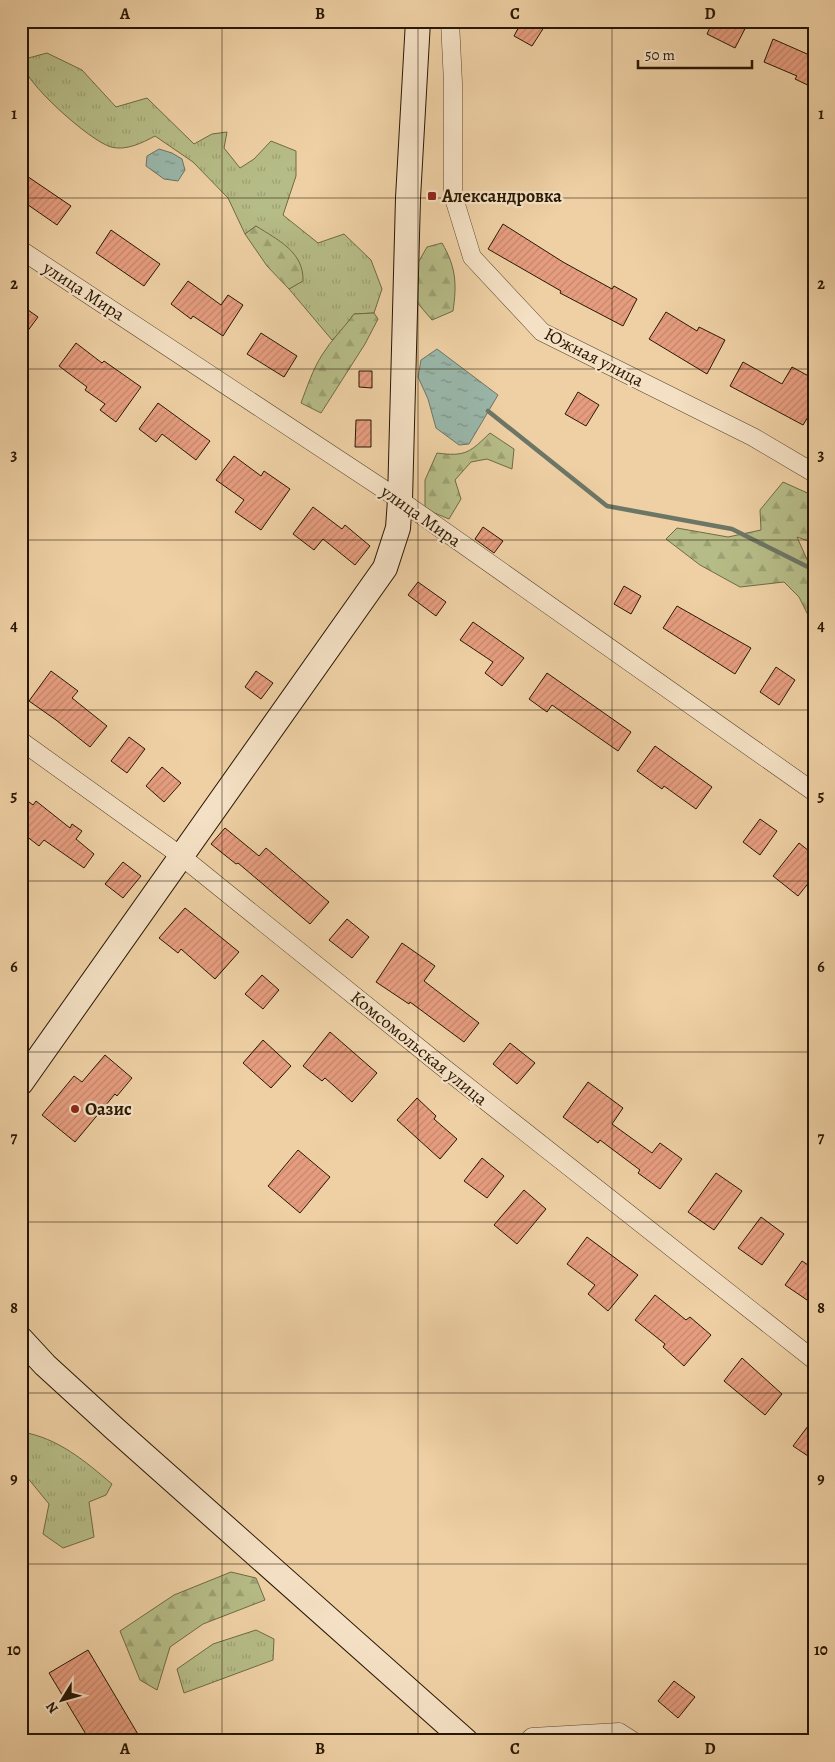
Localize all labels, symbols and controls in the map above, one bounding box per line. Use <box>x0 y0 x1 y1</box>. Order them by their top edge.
text: A <box>119 3 131 25</box>
text: B <box>315 3 325 25</box>
text: C <box>510 3 520 25</box>
text: D <box>704 3 716 25</box>
scale bar <box>638 38 751 70</box>
text: 50 m <box>645 45 675 65</box>
text: 1 <box>11 103 17 125</box>
text: 1 <box>818 103 824 125</box>
place label: Александровка <box>441 184 562 208</box>
marker: Александровка <box>426 190 438 202</box>
street label: улица Мира <box>38 255 130 327</box>
text: 2 <box>10 273 18 295</box>
text: 2 <box>817 273 825 295</box>
street label: Южная улица <box>540 322 648 393</box>
text: 3 <box>11 444 18 466</box>
text: 3 <box>818 444 825 466</box>
street label: улица Мира <box>375 479 467 553</box>
text: 4 <box>10 615 18 637</box>
text: 4 <box>817 615 825 637</box>
text: 5 <box>11 785 18 807</box>
text: 5 <box>818 785 825 807</box>
text: 6 <box>10 956 18 978</box>
text: 6 <box>817 956 825 978</box>
street label: Комсомольская улица <box>345 985 493 1111</box>
place label: Оазис <box>85 1097 132 1121</box>
marker: Оазис <box>69 1103 81 1115</box>
text: 7 <box>11 1127 18 1149</box>
text: 7 <box>818 1127 825 1149</box>
text: 8 <box>10 1297 18 1319</box>
text: 8 <box>817 1297 825 1319</box>
text: 9 <box>10 1468 18 1490</box>
text: 9 <box>817 1468 825 1490</box>
text: 10 <box>7 1639 21 1661</box>
text: 10 <box>814 1639 828 1661</box>
north arrow <box>38 1674 88 1724</box>
text: N <box>41 1698 63 1717</box>
text: A <box>119 1738 131 1760</box>
text: B <box>315 1738 325 1760</box>
text: C <box>510 1738 520 1760</box>
text: D <box>704 1738 716 1760</box>

